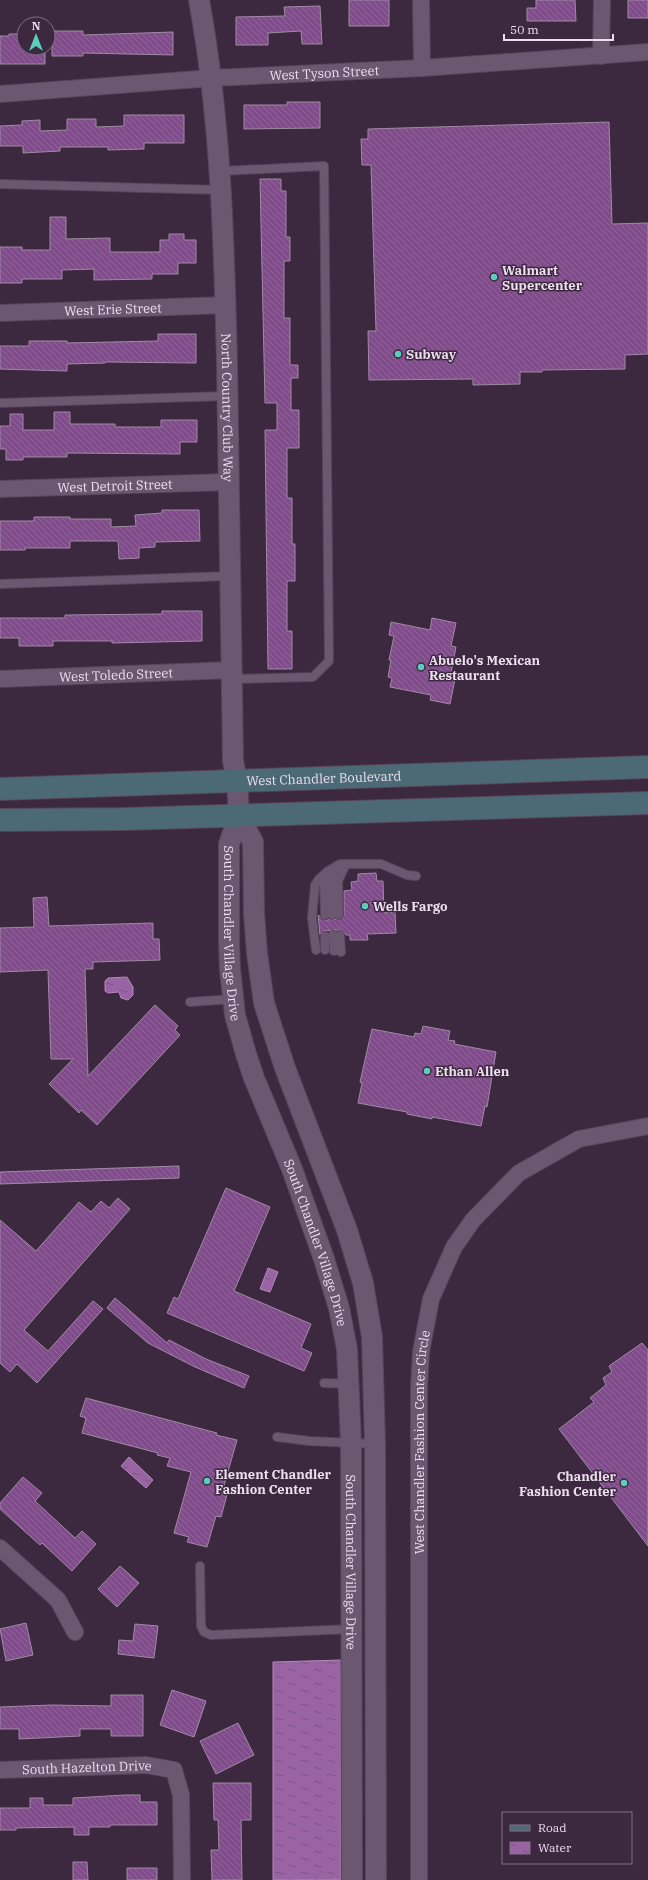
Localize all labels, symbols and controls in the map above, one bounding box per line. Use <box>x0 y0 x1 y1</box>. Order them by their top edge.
north arrow <box>16 16 56 56</box>
scale bar <box>504 16 613 42</box>
text: N <box>32 19 41 33</box>
text: 50 m <box>510 22 539 37</box>
street label: West Tyson Street <box>269 62 380 84</box>
place label: Walmart Supercenter <box>502 262 583 294</box>
marker: Walmart Supercenter <box>489 272 499 282</box>
street label: West Erie Street <box>64 299 162 319</box>
street label: North Country Club Way <box>218 333 237 482</box>
place label: Subway <box>406 346 457 363</box>
marker: Subway <box>393 349 403 359</box>
street label: West Detroit Street <box>57 475 173 496</box>
place label: Abuelo's Mexican Restaurant <box>429 652 541 684</box>
marker: Abuelo's Mexican Restaurant <box>416 662 426 672</box>
street label: West Toledo Street <box>59 664 174 685</box>
street label: West Chandler Boulevard <box>246 767 402 789</box>
street label: South Chandler Village Drive <box>221 846 245 1023</box>
place label: Wells Fargo <box>373 898 448 915</box>
marker: Wells Fargo <box>360 901 370 911</box>
place label: Ethan Allen <box>435 1063 510 1080</box>
marker: Ethan Allen <box>422 1066 432 1076</box>
street label: South Chandler Village Drive <box>280 1156 351 1328</box>
street label: West Chandler Fashion Center Circle <box>411 1329 433 1554</box>
place label: Element Chandler Fashion Center <box>215 1466 332 1498</box>
place label: Chandler Fashion Center <box>519 1468 617 1500</box>
street label: South Chandler Village Drive <box>343 1474 360 1650</box>
marker: Element Chandler Fashion Center <box>202 1476 212 1486</box>
marker: Chandler Fashion Center <box>619 1478 629 1488</box>
street label: South Hazelton Drive <box>22 1756 153 1778</box>
legend <box>502 1812 632 1864</box>
text: Road <box>538 1820 567 1835</box>
text: Water <box>538 1840 572 1855</box>

